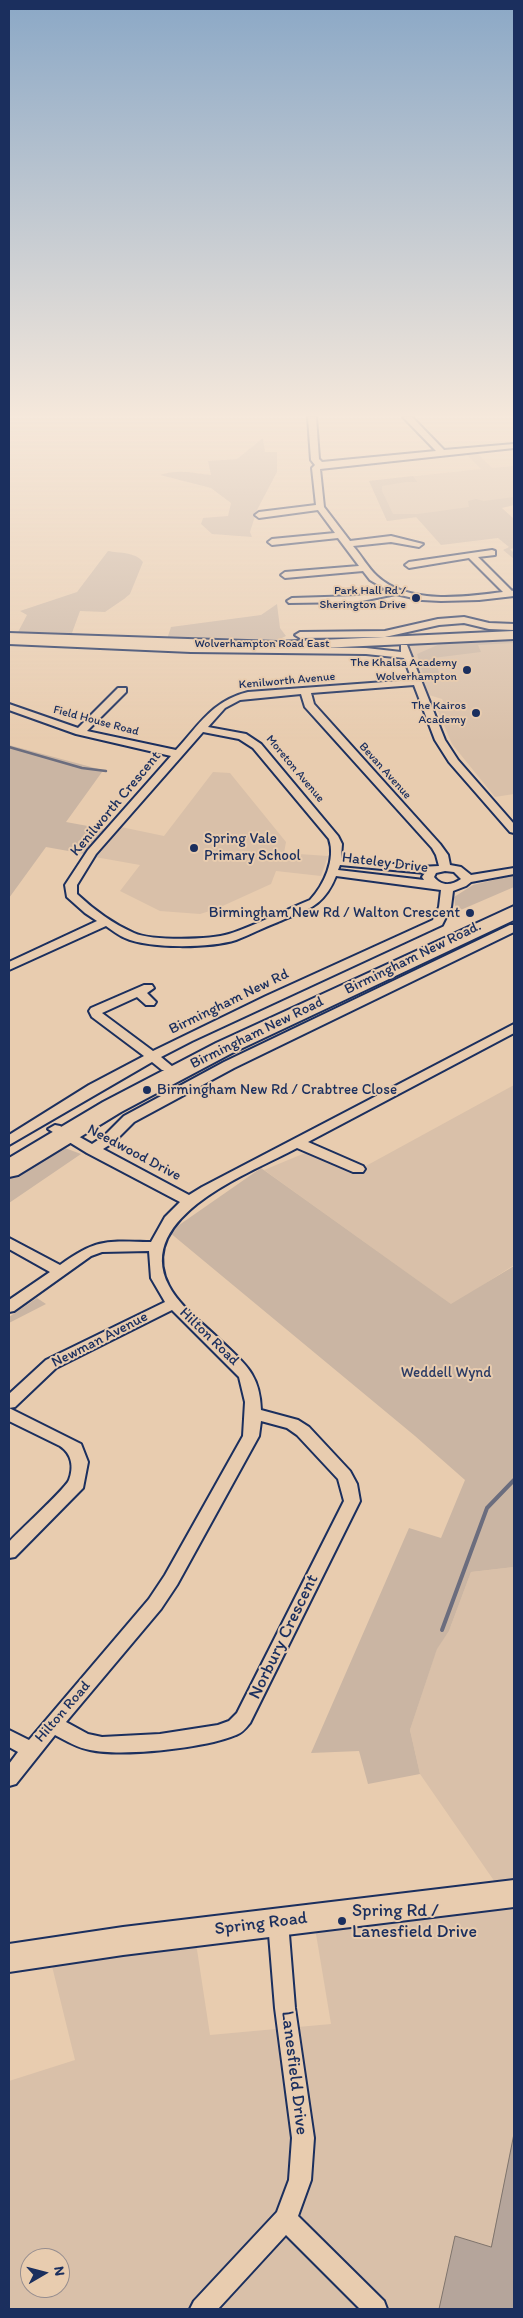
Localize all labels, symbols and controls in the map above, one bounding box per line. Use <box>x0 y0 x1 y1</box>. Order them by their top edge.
place label: Park Hall Rd / Sherington Drive <box>319 584 406 612</box>
marker: Park Hall Rd / Sherington Drive <box>410 592 422 604</box>
street label: Wolverhampton Road East <box>194 637 330 651</box>
place label: The Khalsa Academy Wolverhampton <box>350 656 457 684</box>
marker: The Khalsa Academy Wolverhampton <box>461 664 473 676</box>
street label: Kenilworth Avenue <box>238 670 336 692</box>
place label: The Kairos Academy <box>411 699 466 727</box>
street label: Field House Road <box>52 703 140 739</box>
marker: The Kairos Academy <box>470 707 482 719</box>
street label: Moreton Avenue <box>263 732 327 806</box>
street label: Bevan Avenue <box>356 740 414 802</box>
street label: Kenilworth Crescent <box>67 748 165 860</box>
place label: Spring Vale Primary School <box>204 830 301 865</box>
marker: Spring Vale Primary School <box>188 842 200 854</box>
street label: Hateley Drive <box>341 849 429 877</box>
place label: Birmingham New Rd / Walton Crescent <box>209 904 460 922</box>
marker: Birmingham New Rd / Walton Crescent <box>464 907 476 919</box>
street label: Birmingham New Road. <box>342 917 484 999</box>
street label: Birmingham New Rd <box>166 965 292 1039</box>
street label: Birmingham New Road <box>187 993 327 1073</box>
place label: Birmingham New Rd / Crabtree Close <box>157 1081 397 1099</box>
marker: Birmingham New Rd / Crabtree Close <box>141 1084 153 1096</box>
street label: Needwood Drive <box>84 1121 184 1185</box>
street label: Hilton Road <box>175 1304 243 1370</box>
street label: Newman Avenue <box>49 1308 151 1372</box>
park label: Weddell Wynd <box>401 1364 491 1382</box>
street label: Norbury Crescent <box>244 1571 324 1703</box>
street label: Hilton Road <box>31 1677 95 1747</box>
place label: Spring Rd / Lanesfield Drive <box>352 1900 477 1942</box>
street label: Spring Road <box>213 1908 309 1940</box>
marker: Spring Rd / Lanesfield Drive <box>336 1915 348 1927</box>
street label: Lanesfield Drive <box>276 2010 312 2136</box>
north arrow <box>20 2248 70 2298</box>
text: N <box>50 2265 68 2277</box>

